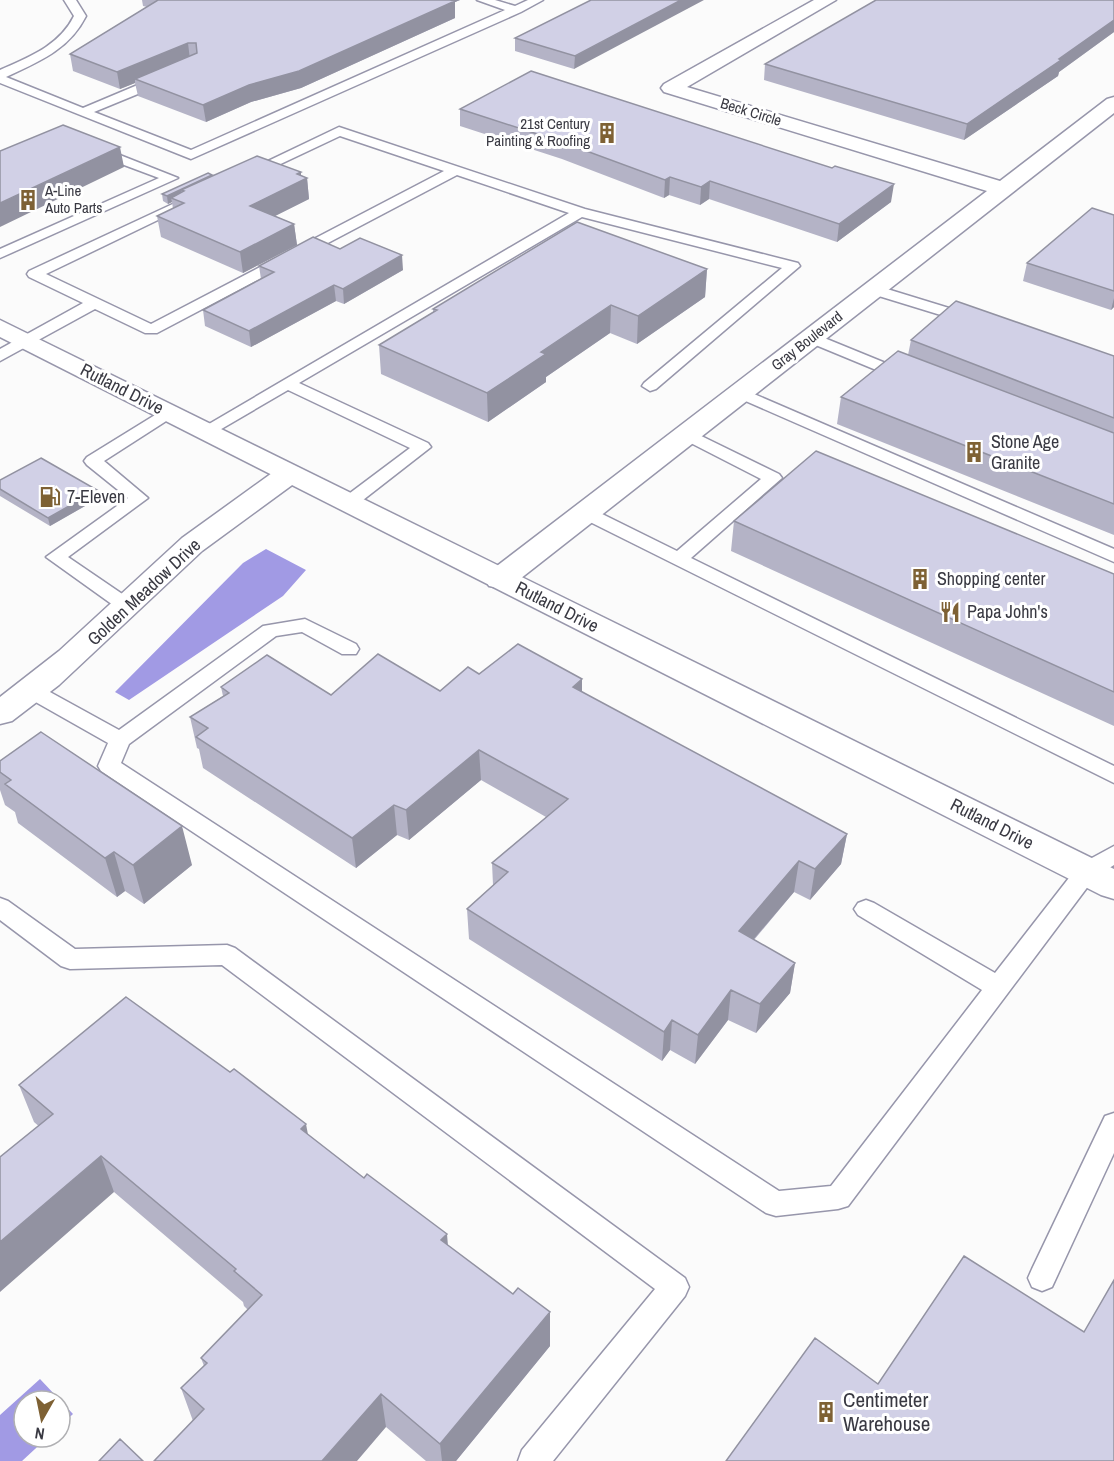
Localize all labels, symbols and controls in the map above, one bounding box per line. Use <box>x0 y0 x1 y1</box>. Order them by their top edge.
street label: Beck Circle <box>718 92 784 131</box>
place label: 21st Century Painting & Roofing <box>486 113 591 151</box>
building icon: 21st Century Painting & Roofing <box>595 121 619 145</box>
place label: A-Line Auto Parts <box>44 180 102 218</box>
building icon: A-Line Auto Parts <box>16 188 40 212</box>
street label: Gray Boulevard <box>767 306 847 375</box>
street label: Rutland Drive <box>76 357 168 420</box>
place label: Stone Age Granite <box>991 429 1059 475</box>
building icon: Stone Age Granite <box>962 440 986 464</box>
place label: 7-Eleven <box>67 484 125 509</box>
fuel station icon: 7-Eleven <box>38 485 62 509</box>
street label: Golden Meadow Drive <box>81 532 206 651</box>
place label: Shopping center <box>937 566 1045 591</box>
building icon: Shopping center <box>908 567 932 591</box>
street label: Rutland Drive <box>511 575 603 638</box>
place label: Papa John's <box>967 599 1048 624</box>
restaurant icon: Papa John's <box>938 600 962 624</box>
street label: Rutland Drive <box>946 792 1038 855</box>
place label: Centimeter Warehouse <box>843 1385 930 1438</box>
north arrow <box>12 1389 72 1449</box>
building icon: Centimeter Warehouse <box>814 1400 838 1424</box>
text: N <box>33 1422 46 1445</box>

